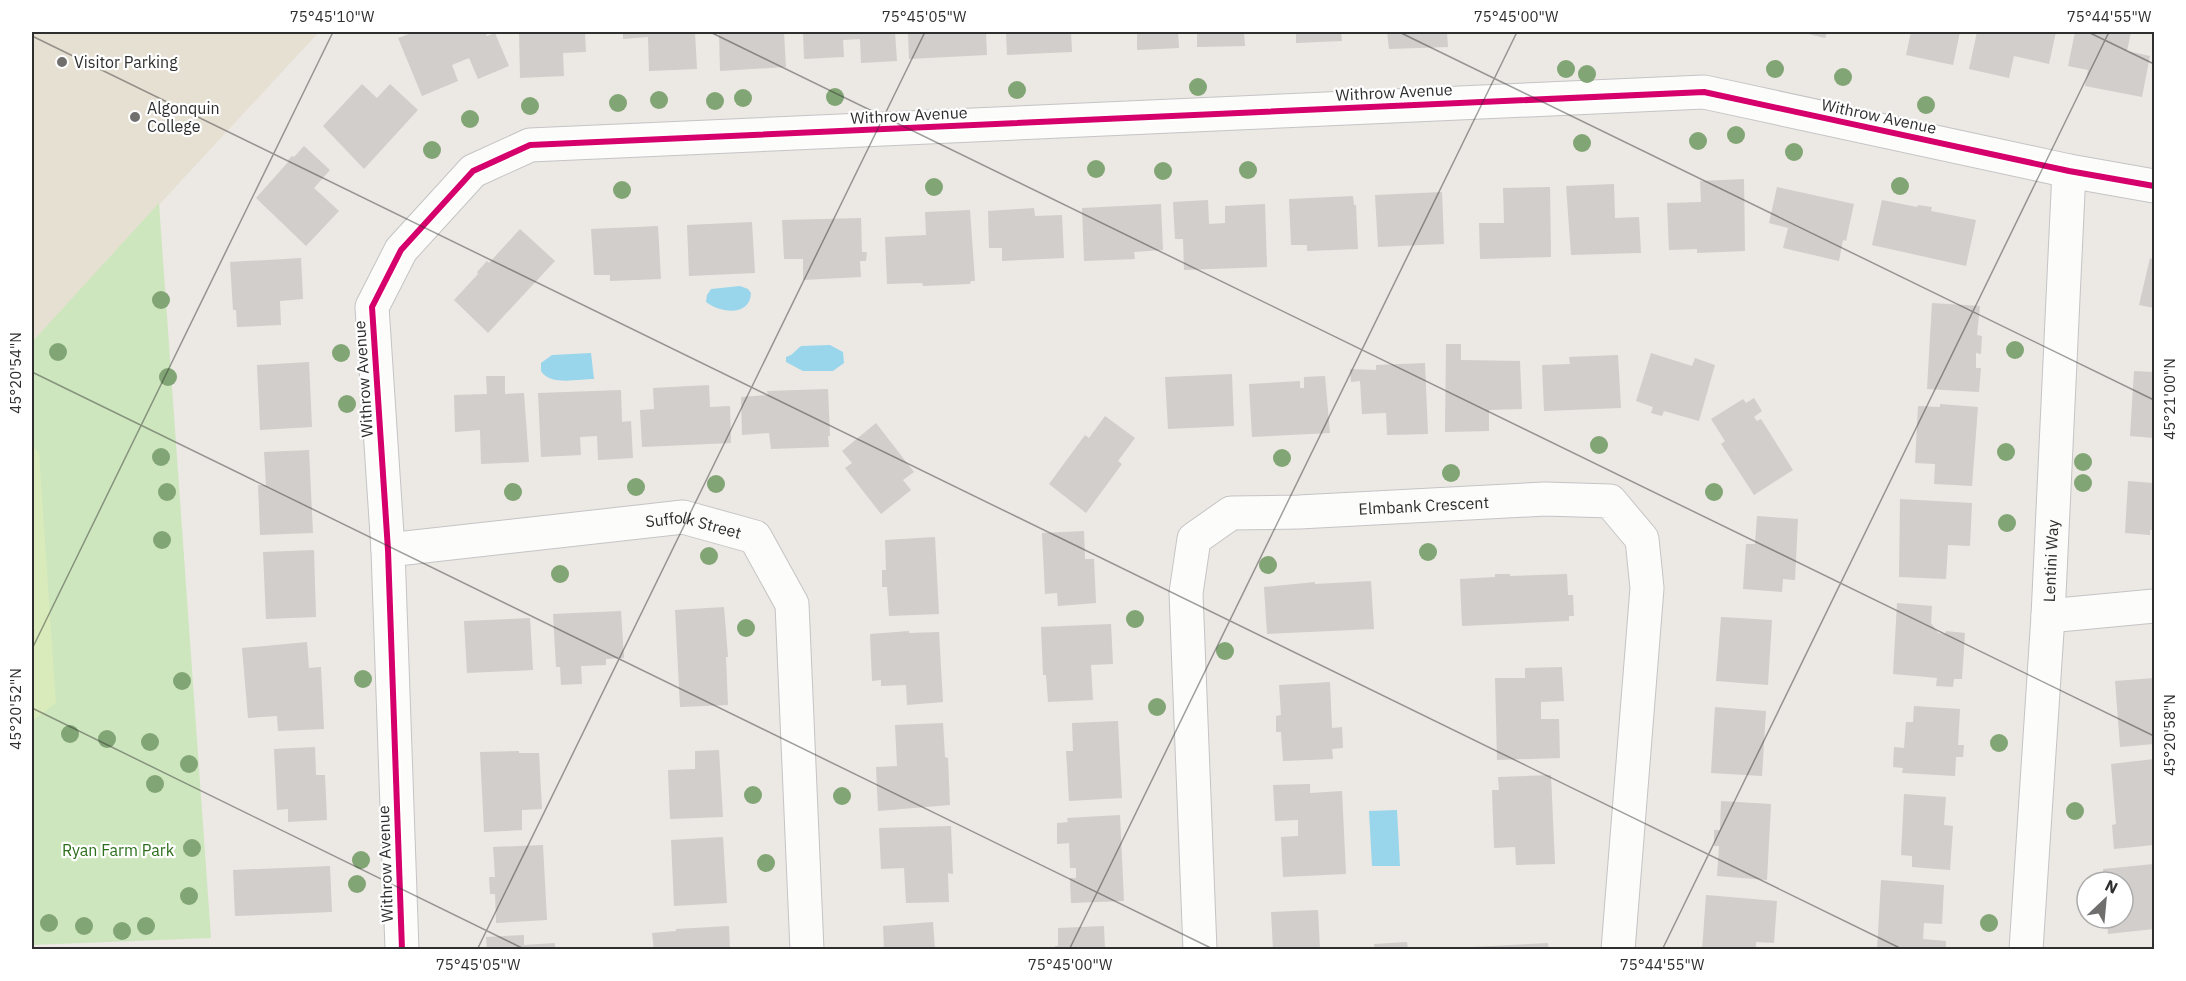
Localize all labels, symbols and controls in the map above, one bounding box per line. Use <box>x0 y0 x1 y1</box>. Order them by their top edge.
text: 75°45'10"W <box>290 7 375 26</box>
text: 75°45'05"W <box>882 7 967 26</box>
text: 75°45'00"W <box>1474 7 1559 26</box>
text: 75°44'55"W <box>2067 7 2152 26</box>
place label: Visitor Parking <box>74 52 178 72</box>
marker: Visitor Parking <box>55 55 69 69</box>
street label: Withrow Avenue <box>1335 79 1453 105</box>
street label: Withrow Avenue <box>1820 94 1939 138</box>
place label: Algonquin College <box>147 98 219 136</box>
street label: Withrow Avenue <box>850 102 968 128</box>
marker: Algonquin College <box>128 110 142 124</box>
street label: Withrow Avenue <box>349 320 377 438</box>
text: 45°20'54"N <box>6 332 25 414</box>
text: 45°21'00"N <box>2160 358 2179 440</box>
street label: Elmbank Crescent <box>1358 492 1489 519</box>
street label: Suffolk Street <box>644 507 744 543</box>
street label: Lentini Way <box>2039 519 2063 603</box>
text: 45°20'52"N <box>6 668 25 750</box>
text: 45°20'58"N <box>2160 694 2179 776</box>
street label: Withrow Avenue <box>373 805 397 923</box>
park label: Ryan Farm Park <box>62 840 175 860</box>
north arrow <box>2075 870 2135 930</box>
text: N <box>2102 875 2121 898</box>
text: 75°45'05"W <box>436 955 521 974</box>
text: 75°45'00"W <box>1028 955 1113 974</box>
text: 75°44'55"W <box>1620 955 1705 974</box>

